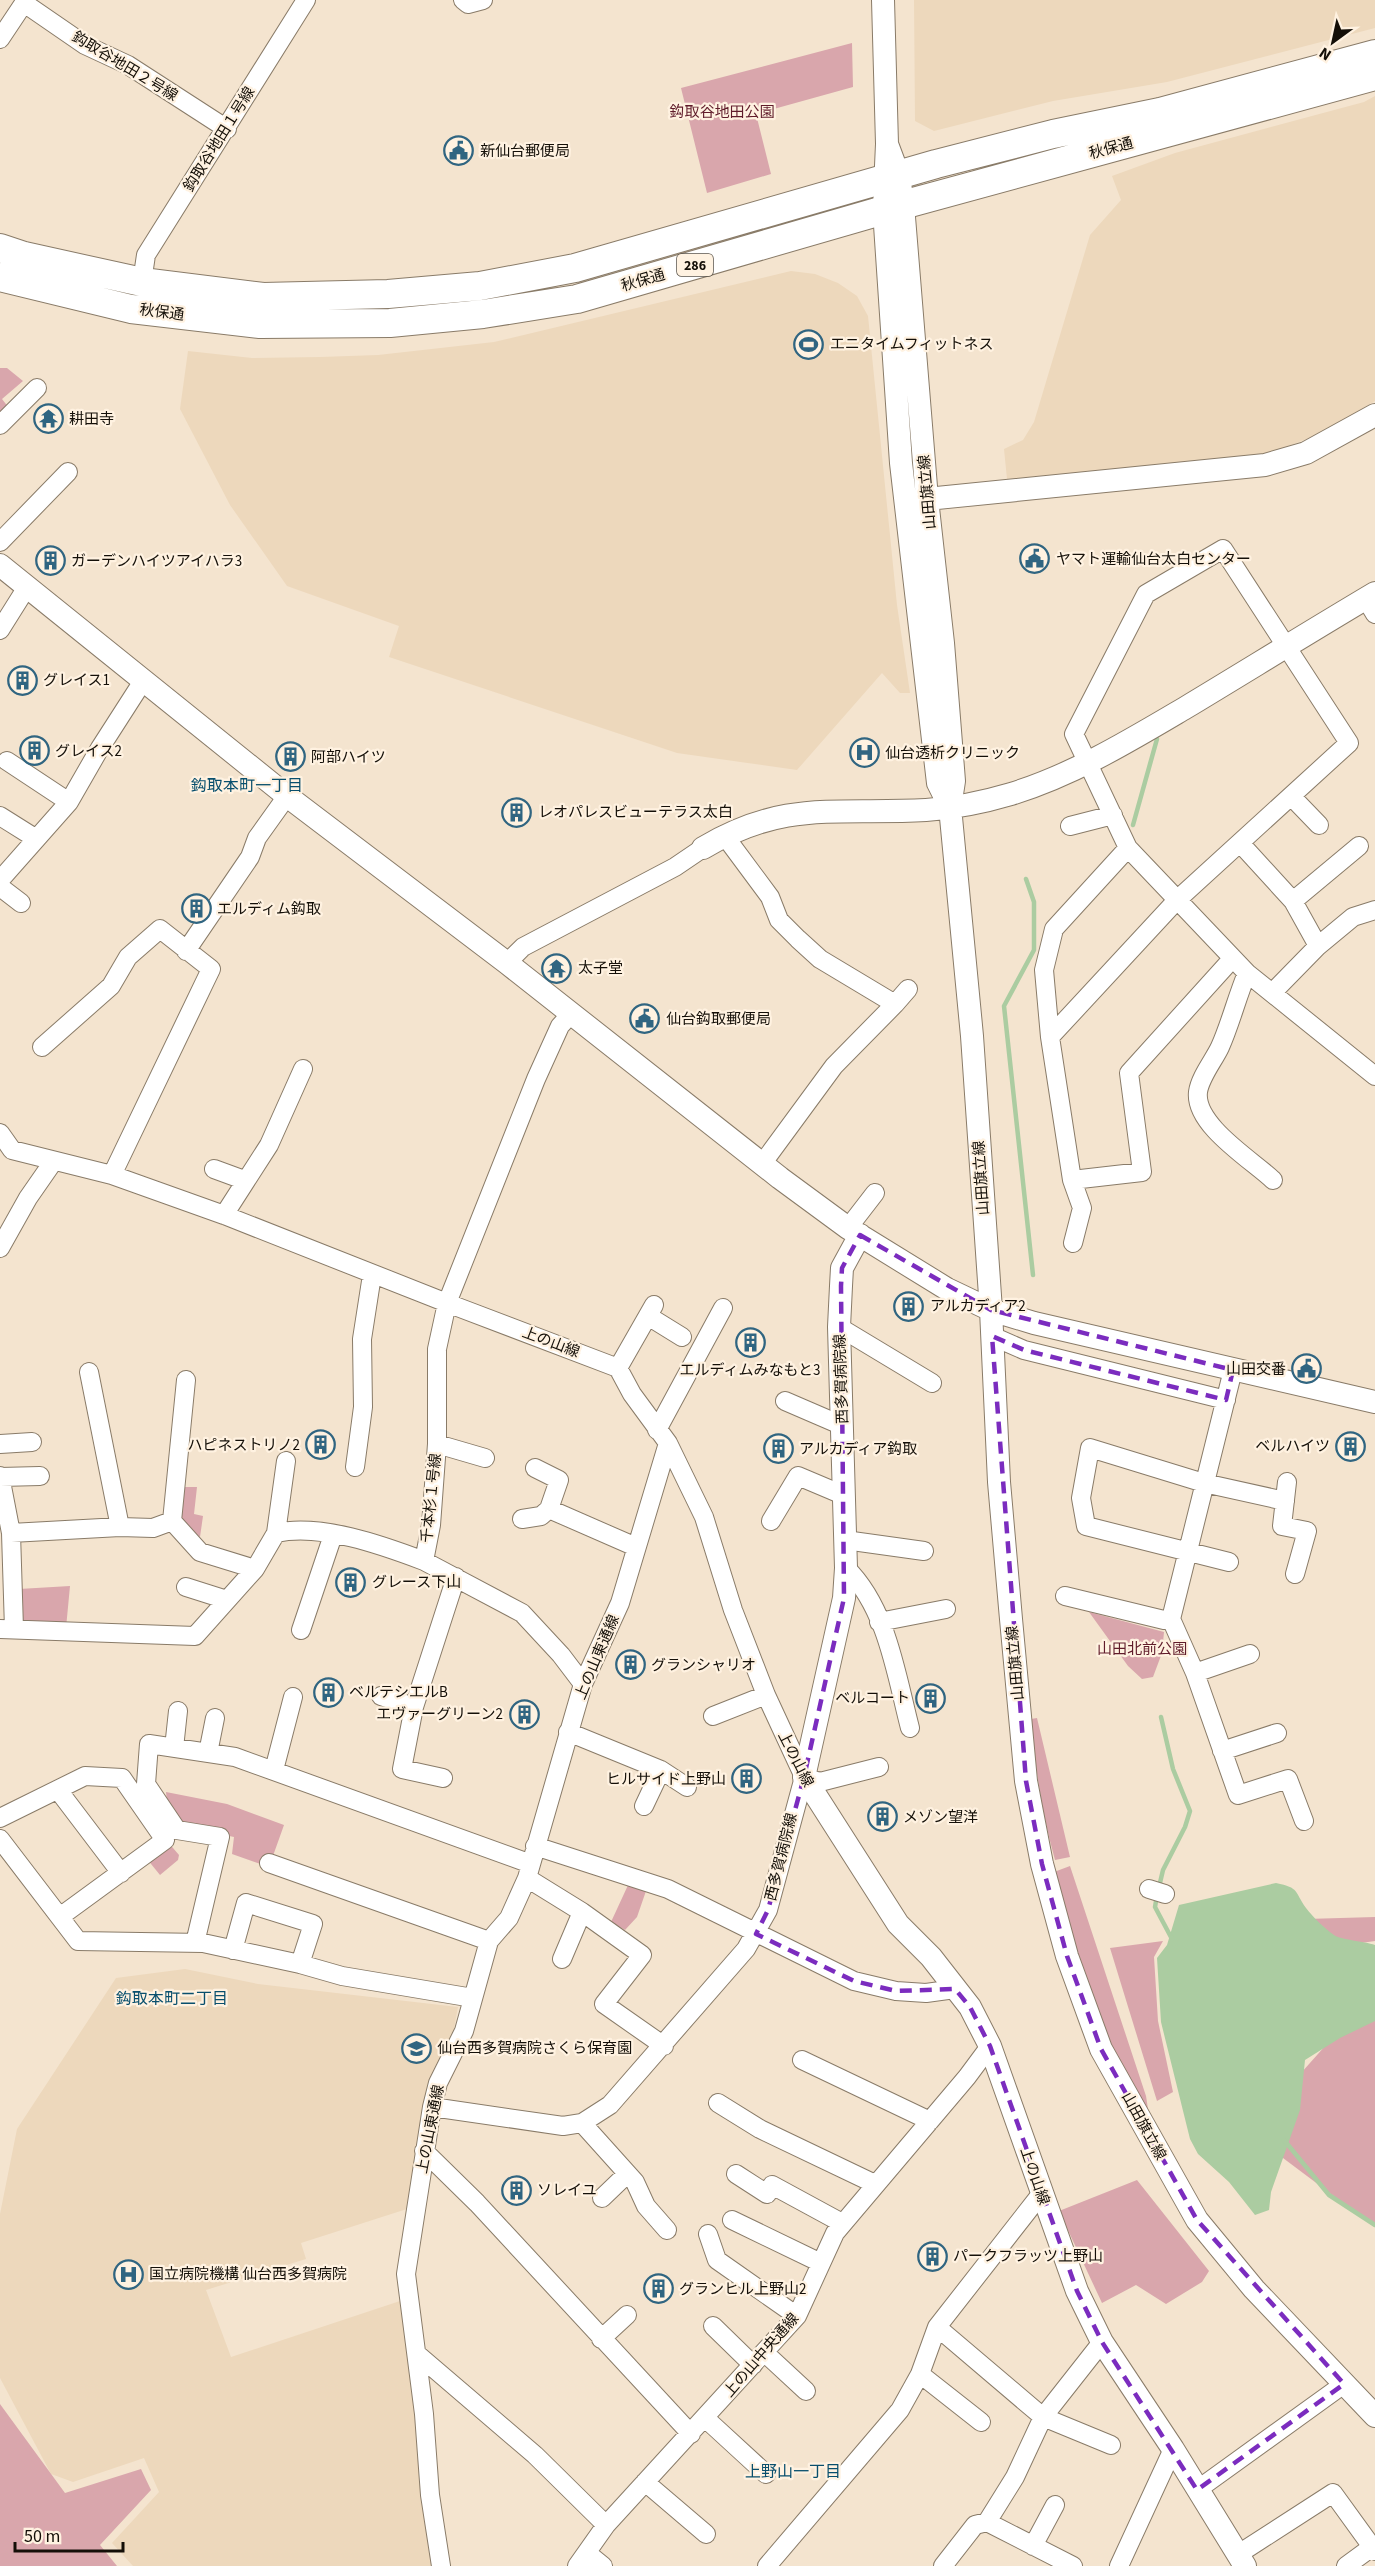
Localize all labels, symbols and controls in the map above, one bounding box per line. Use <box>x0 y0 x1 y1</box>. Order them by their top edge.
north arrow <box>1303 12 1363 72</box>
street label: 鈎取谷地田２号線 <box>68 27 182 106</box>
text: N <box>1315 42 1336 66</box>
street label: 鈎取谷地田１号線 <box>179 83 260 196</box>
park label: 鈎取谷地田公園 <box>669 102 775 123</box>
street label: 秋保通 <box>1087 133 1136 164</box>
public building icon: 新仙台郵便局 <box>443 135 475 167</box>
place label: 新仙台郵便局 <box>480 141 570 162</box>
road number: 286 <box>677 254 713 276</box>
street label: 秋保通 <box>619 264 668 297</box>
street label: 秋保通 <box>138 299 186 326</box>
sports icon: エニタイムフィットネス <box>793 328 825 360</box>
place label: エニタイムフィットネス <box>830 334 994 355</box>
temple icon: 耕田寺 <box>32 403 64 435</box>
place label: 耕田寺 <box>69 409 114 430</box>
street label: 山田旗立線 <box>914 454 941 530</box>
public building icon: ヤマト運輸仙台太白センター <box>1019 543 1051 575</box>
building icon: ガーデンハイツアイハラ3 <box>34 545 66 577</box>
place label: ヤマト運輸仙台太白センター <box>1056 549 1251 570</box>
place label: ガーデンハイツアイハラ3 <box>71 551 242 572</box>
building icon: グレイス1 <box>6 664 38 696</box>
place label: グレイス1 <box>43 670 110 691</box>
building icon: グレイス2 <box>18 735 50 767</box>
hospital icon: 仙台透析クリニック <box>848 737 880 769</box>
place label: グレイス2 <box>55 741 122 762</box>
building icon: 阿部ハイツ <box>274 741 306 773</box>
place label: 仙台透析クリニック <box>885 743 1020 764</box>
place label: 阿部ハイツ <box>311 747 386 768</box>
district label: 鈎取本町一丁目 <box>191 775 303 797</box>
building icon: レオパレスビューテラス太白 <box>501 796 533 828</box>
place label: レオパレスビューテラス太白 <box>538 802 733 823</box>
building icon: エルディム鈎取 <box>180 893 212 925</box>
place label: エルディム鈎取 <box>217 899 321 920</box>
temple icon: 太子堂 <box>541 952 573 984</box>
place label: 太子堂 <box>578 958 623 979</box>
public building icon: 仙台鈎取郵便局 <box>629 1003 661 1035</box>
place label: 仙台鈎取郵便局 <box>666 1009 771 1030</box>
street label: 山田旗立線 <box>968 1140 995 1216</box>
building icon: アルカディア2 <box>893 1290 925 1322</box>
place label: アルカディア2 <box>930 1296 1026 1317</box>
street label: 上の山線 <box>519 1322 583 1363</box>
building icon: エルディムみなもと3 <box>734 1327 766 1359</box>
street label: 西多賀病院線 <box>829 1334 854 1424</box>
public building icon: 山田交番 <box>1291 1353 1323 1385</box>
place label: 山田交番 <box>1226 1359 1286 1380</box>
place label: エルディムみなもと3 <box>679 1360 821 1381</box>
building icon: ハピネストリノ2 <box>305 1429 337 1461</box>
building icon: ベルハイツ <box>1335 1430 1367 1462</box>
building icon: アルカディア鈎取 <box>762 1433 794 1465</box>
place label: ハピネストリノ2 <box>188 1435 300 1456</box>
place label: ベルハイツ <box>1255 1436 1330 1457</box>
place label: アルカディア鈎取 <box>799 1439 917 1460</box>
street label: 千本杉１号線 <box>416 1452 447 1544</box>
building icon: グレース下山 <box>335 1566 367 1598</box>
place label: グレース下山 <box>372 1572 461 1593</box>
street label: 上の山東通線 <box>570 1612 625 1703</box>
street label: 山田旗立線 <box>1002 1625 1029 1701</box>
park label: 山田北前公園 <box>1097 1639 1187 1660</box>
building icon: グランシャリオ <box>614 1649 646 1681</box>
place label: グランシャリオ <box>651 1655 756 1676</box>
building icon: ベルテシエルB <box>312 1676 344 1708</box>
place label: ベルテシエルB <box>349 1682 448 1703</box>
building icon: ベルコート <box>915 1682 947 1714</box>
place label: ベルコート <box>835 1688 910 1709</box>
building icon: エヴァーグリーン2 <box>508 1698 540 1730</box>
place label: エヴァーグリーン2 <box>376 1704 503 1725</box>
street label: 上の山線 <box>773 1728 819 1791</box>
building icon: ヒルサイド上野山 <box>731 1763 763 1795</box>
place label: ヒルサイド上野山 <box>606 1769 726 1790</box>
building icon: メゾン望洋 <box>866 1801 898 1833</box>
place label: メゾン望洋 <box>903 1807 978 1828</box>
street label: 西多賀病院線 <box>760 1811 803 1903</box>
district label: 鈎取本町二丁目 <box>116 1988 228 2010</box>
school or university icon: 仙台西多賀病院さくら保育園 <box>400 2032 432 2064</box>
place label: 仙台西多賀病院さくら保育園 <box>437 2038 632 2059</box>
street label: 上の山東通線 <box>412 2083 449 2175</box>
street label: 山田旗立線 <box>1116 2088 1171 2164</box>
street label: 上の山線 <box>1015 2144 1054 2208</box>
building icon: ソレイユ <box>500 2174 532 2206</box>
place label: ソレイユ <box>537 2180 597 2201</box>
building icon: パークフラッツ上野山 <box>916 2240 948 2272</box>
place label: パークフラッツ上野山 <box>953 2246 1103 2267</box>
hospital icon: 国立病院機構 仙台西多賀病院 <box>112 2258 144 2290</box>
place label: 国立病院機構 仙台西多賀病院 <box>149 2264 347 2285</box>
building icon: グランヒル上野山2 <box>642 2273 674 2305</box>
place label: グランヒル上野山2 <box>679 2279 806 2300</box>
street label: 上の山中央通線 <box>719 2309 804 2402</box>
district label: 上野山一丁目 <box>745 2461 841 2483</box>
scale bar <box>15 2515 123 2553</box>
text: 50 m <box>24 2524 60 2549</box>

